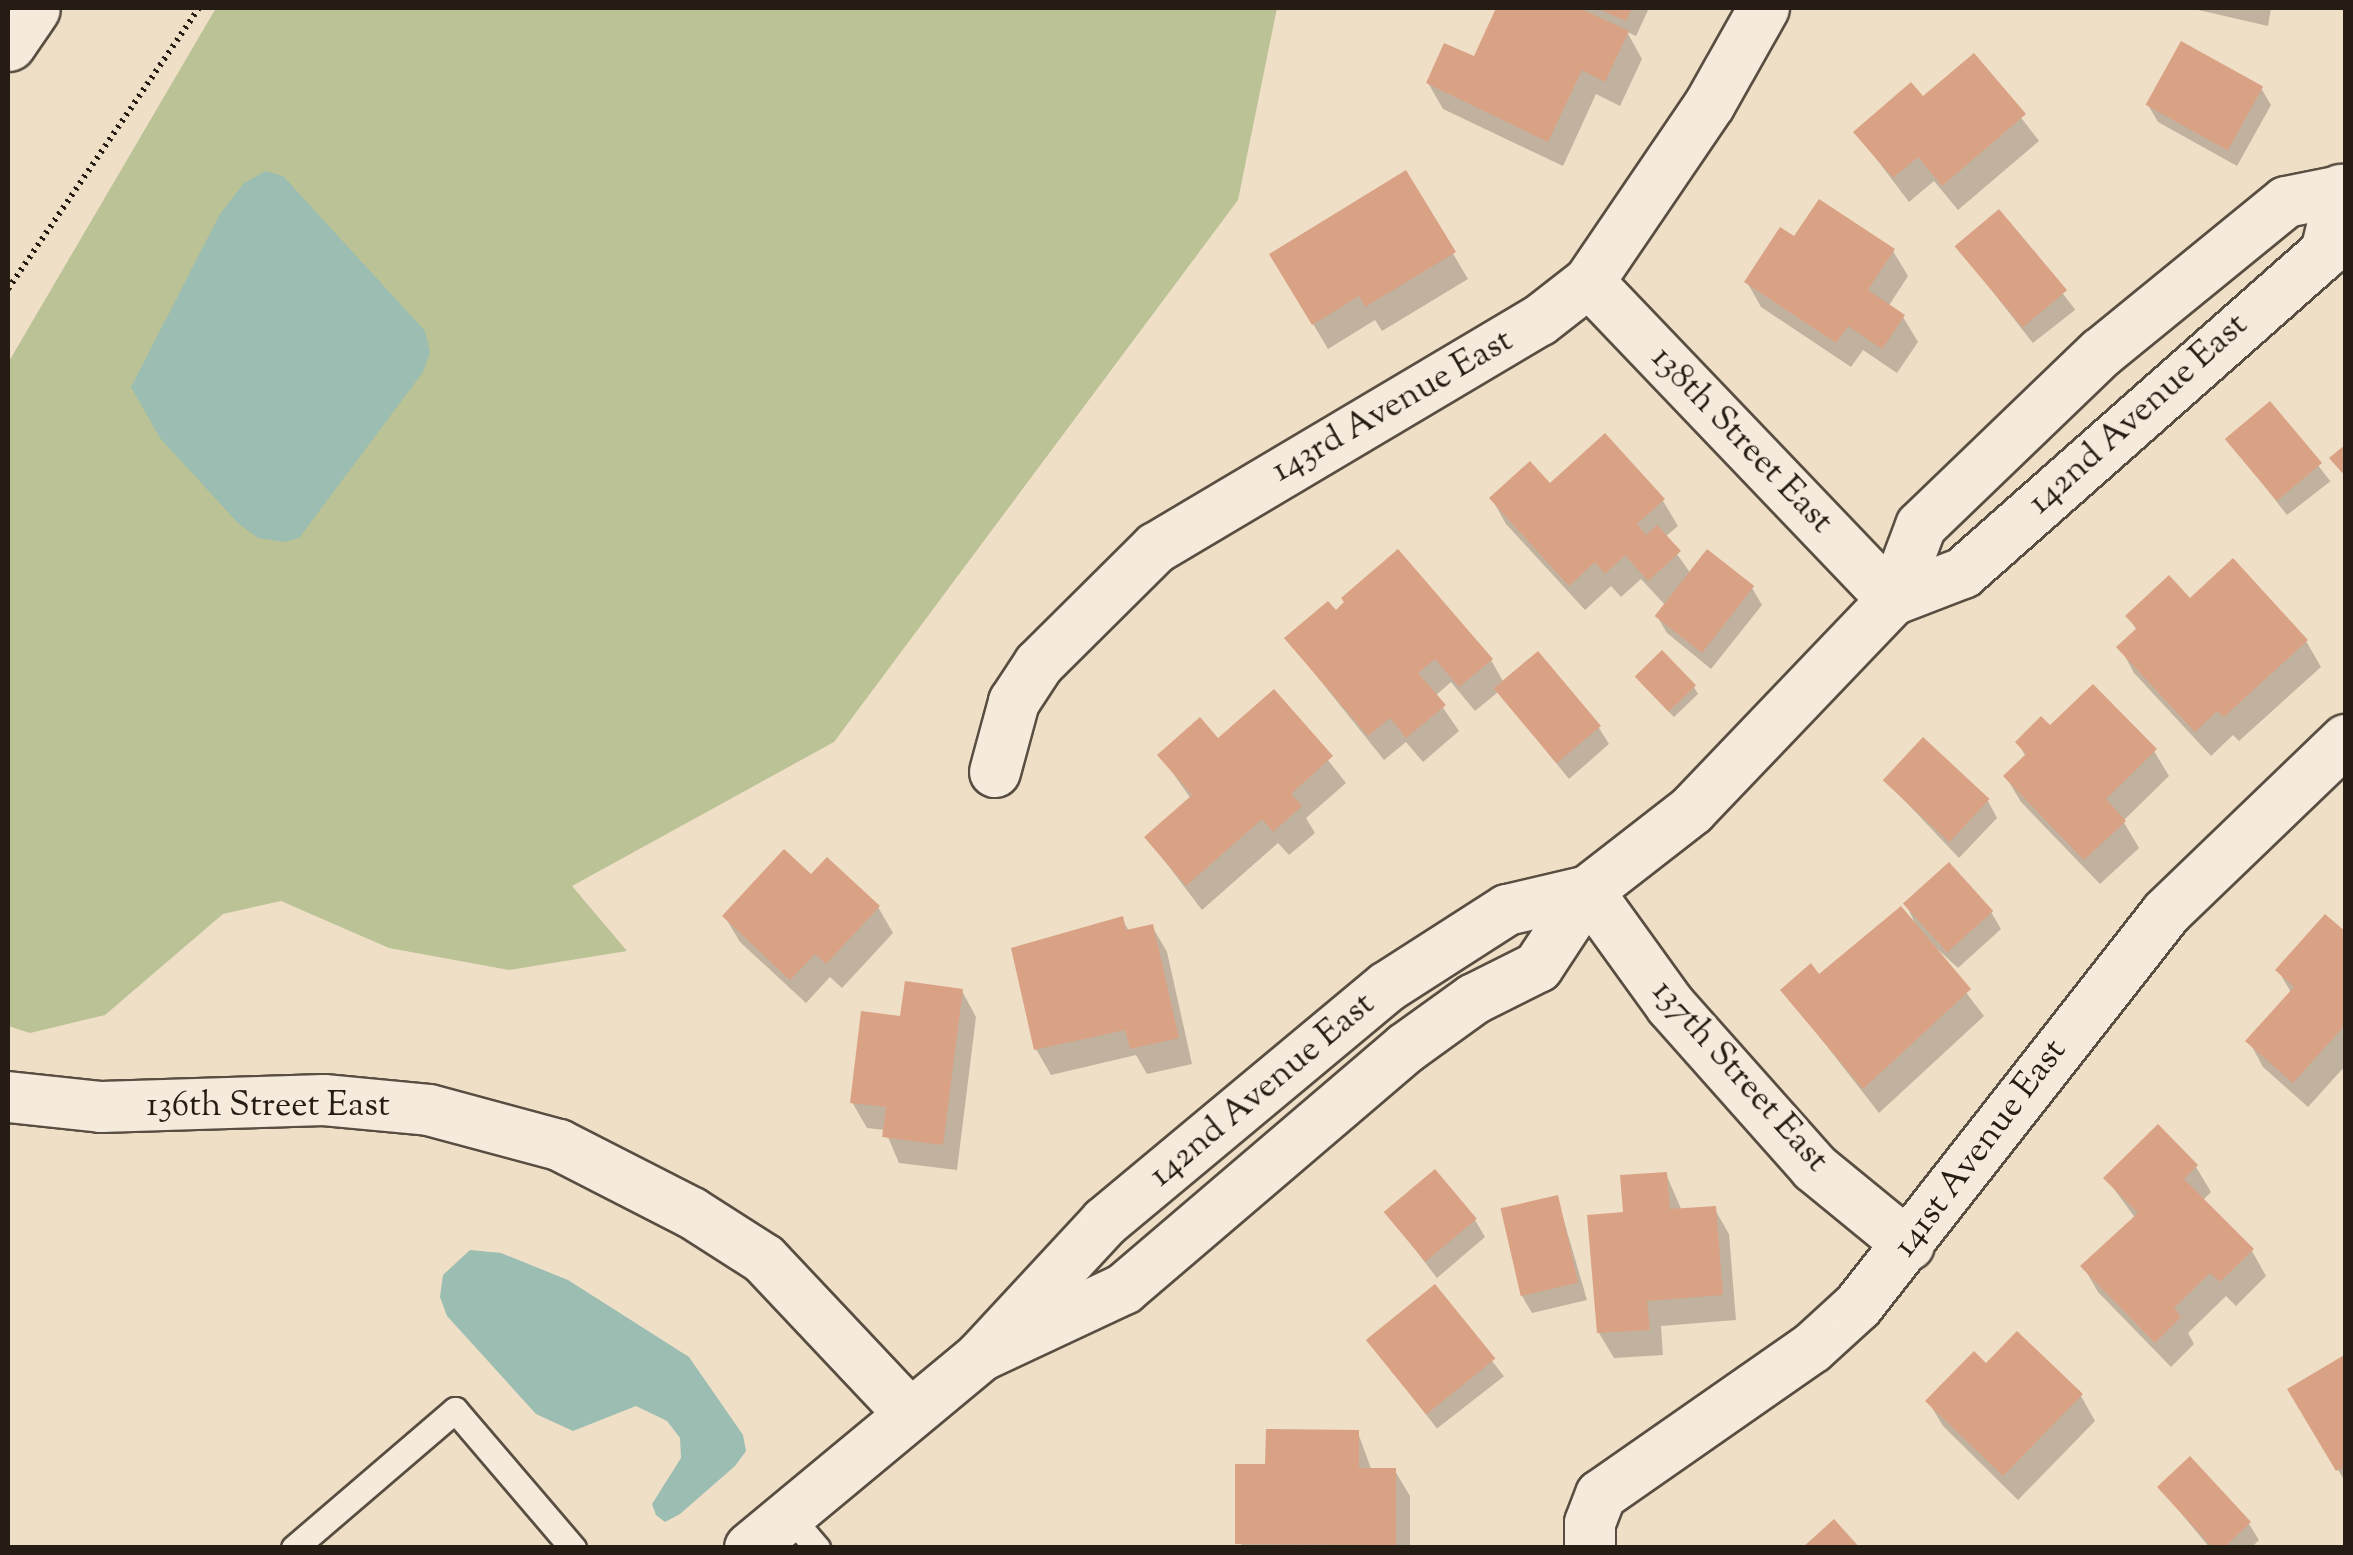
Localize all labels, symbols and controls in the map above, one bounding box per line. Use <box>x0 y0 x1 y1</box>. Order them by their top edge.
street label: 142nd Avenue East <box>2021 305 2257 525</box>
street label: 143rd Avenue East <box>1265 321 1521 493</box>
street label: 138th Street East <box>1641 339 1841 543</box>
street label: 137th Street East <box>1642 972 1836 1182</box>
street label: 142nd Avenue East <box>1142 985 1384 1197</box>
street label: 141st Avenue East <box>1885 1032 2077 1266</box>
street label: 136th Street East <box>146 1086 390 1128</box>

